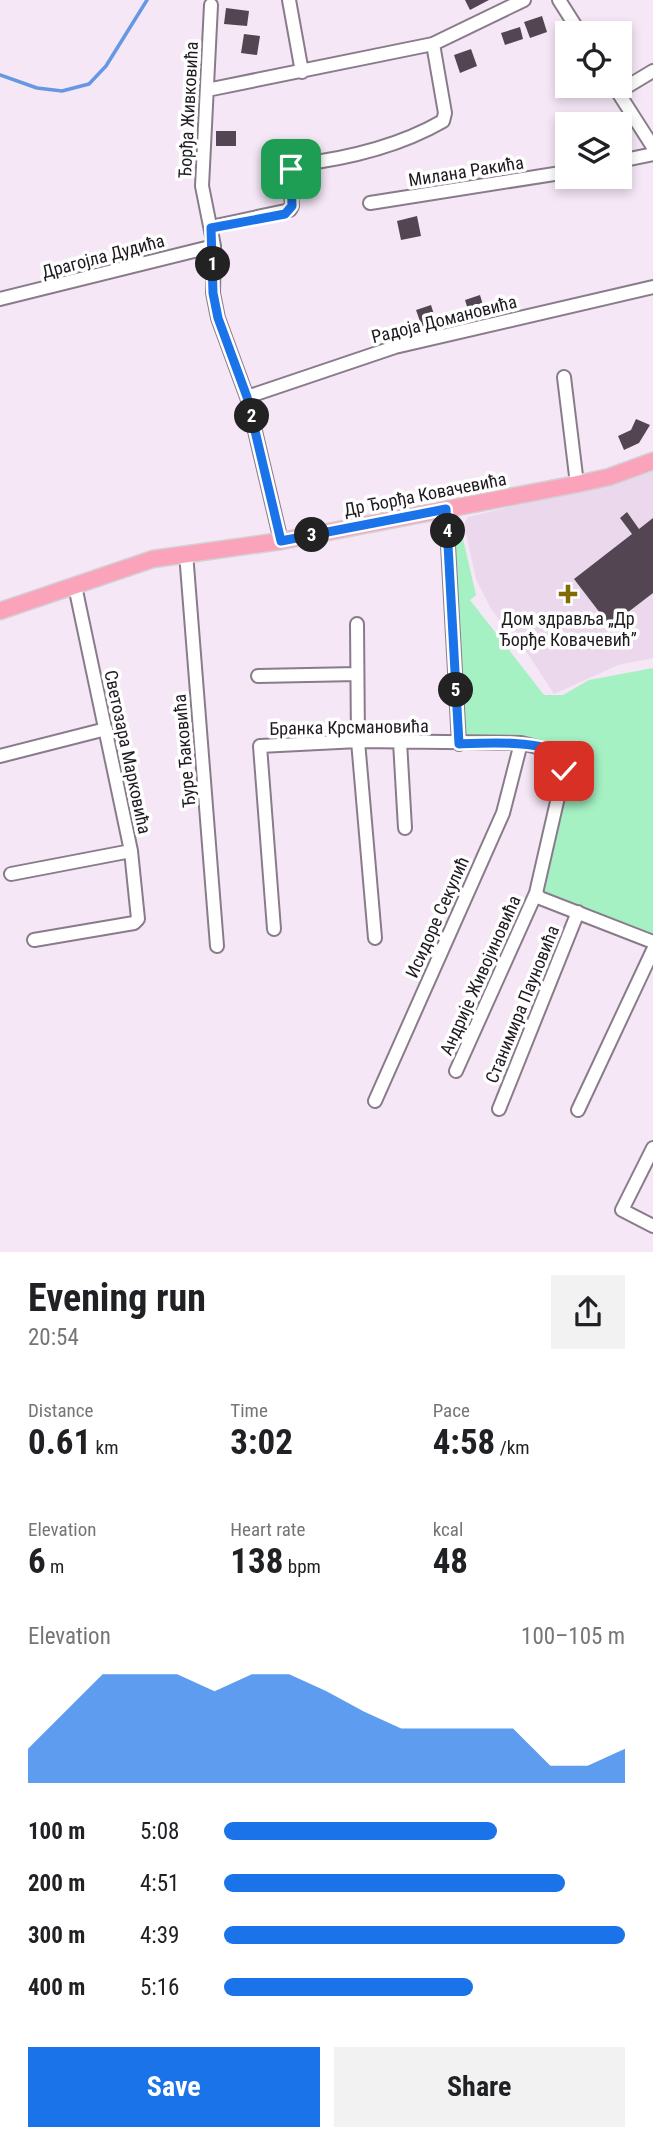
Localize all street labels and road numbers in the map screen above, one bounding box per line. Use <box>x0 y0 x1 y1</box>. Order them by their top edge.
street label: Ђорђа Живковића <box>174 41 202 179</box>
street label: Милана Ракића <box>407 152 525 190</box>
street label: Драгојла Дудића <box>39 230 167 282</box>
street label: Радоја Домановића <box>369 291 519 347</box>
street label: Др Ђорђа Ковачевића <box>342 468 508 520</box>
street label: Светозара Марковића <box>100 668 156 836</box>
street label: Ђуре Ђаковића <box>169 693 199 809</box>
street label: Бранка Крсмановића <box>269 715 429 739</box>
street label: Исидоре Секулић <box>401 853 473 981</box>
street label: Андрије Живојиновића <box>435 892 525 1058</box>
street label: Станимира Пауновића <box>481 922 563 1086</box>

